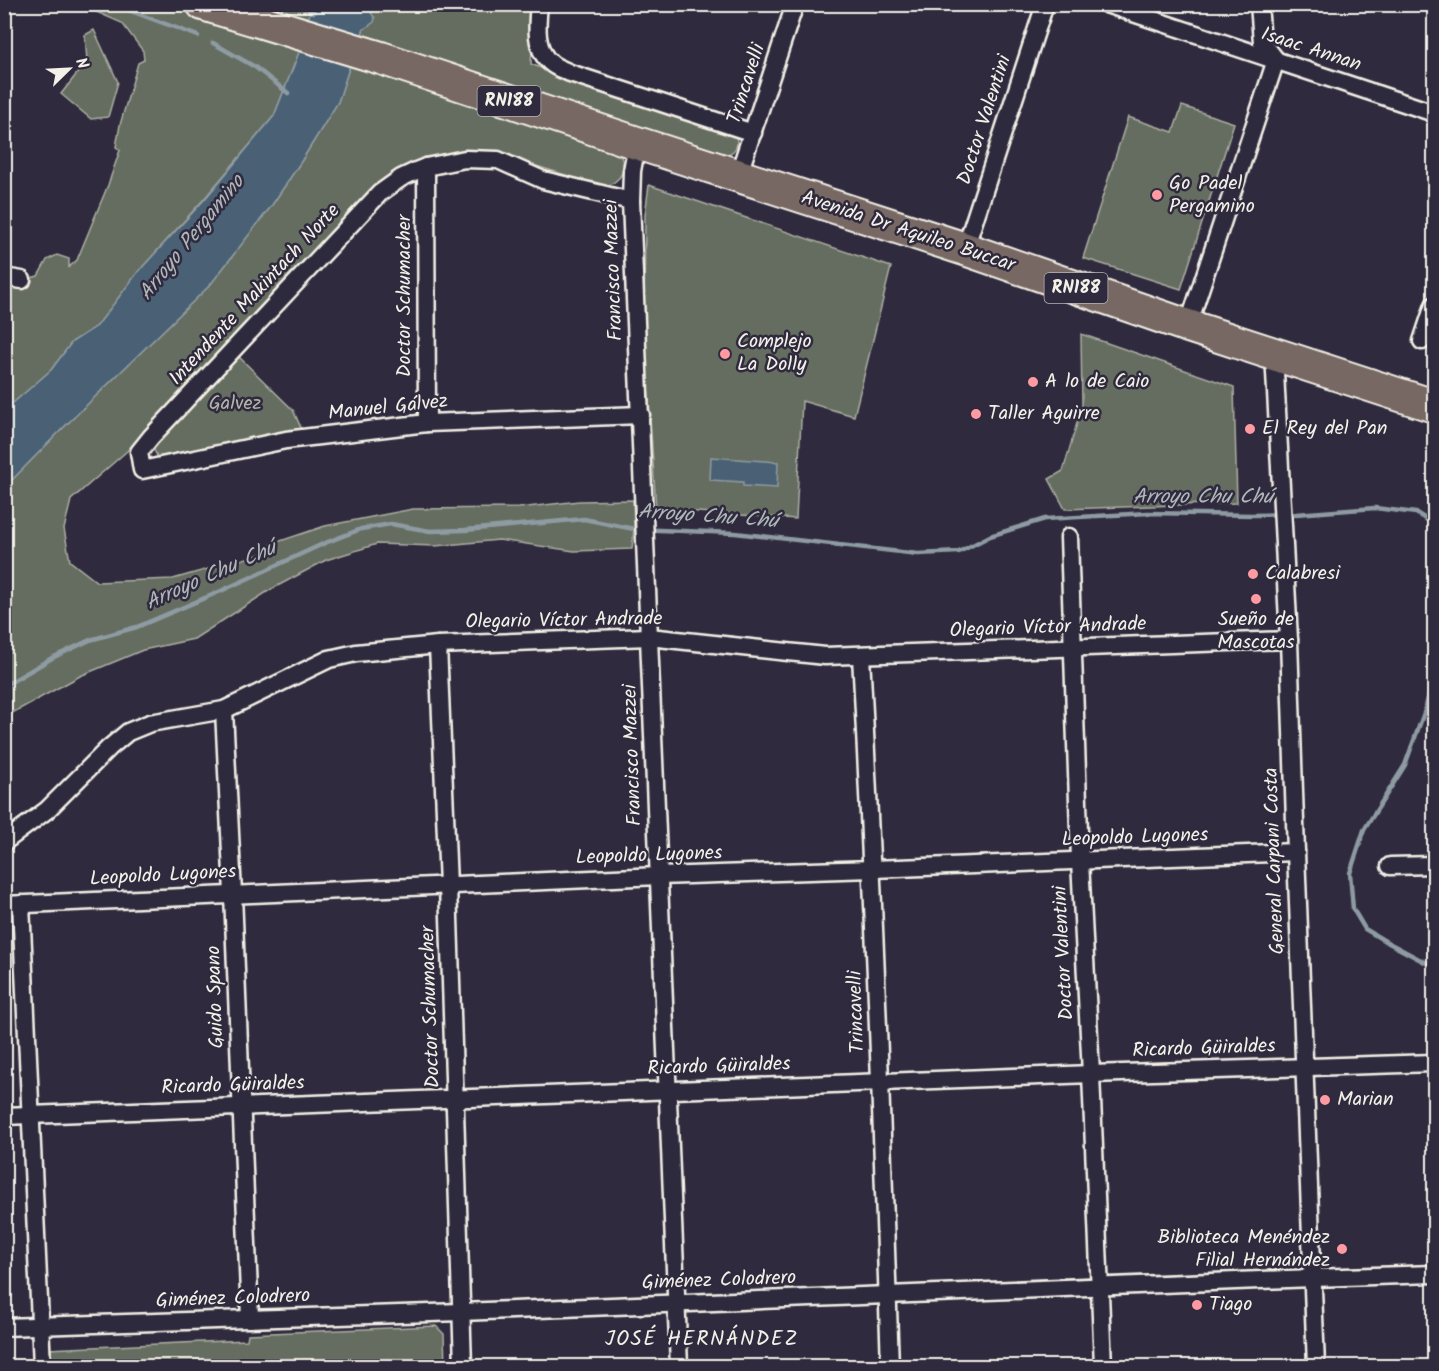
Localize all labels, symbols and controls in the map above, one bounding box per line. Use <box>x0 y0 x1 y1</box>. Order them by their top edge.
street label: Isaac Annan <box>1257 19 1365 81</box>
street label: Trincavelli <box>719 38 775 128</box>
north arrow <box>39 39 99 99</box>
street label: Doctor Valentini <box>949 50 1021 189</box>
text: N <box>68 54 95 73</box>
road number: RN188 <box>478 86 540 116</box>
water label: Arroyo Pergamino <box>131 167 254 308</box>
place label: Go Padel Pergamino <box>1169 168 1255 223</box>
street label: Avenida Dr Aquileo Buccar <box>797 182 1020 282</box>
marker: Go Padel Pergamino <box>1150 188 1164 202</box>
street label: Intendente Makintach Norte <box>162 197 348 393</box>
street label: Francisco Mazzei <box>595 197 632 341</box>
street label: Doctor Schumacher <box>389 213 421 377</box>
road number: RN188 <box>1044 273 1108 303</box>
place label: Complejo La Dolly <box>737 326 812 381</box>
marker: Complejo La Dolly <box>718 347 732 361</box>
place label: A lo de Caio <box>1045 366 1149 398</box>
marker: A lo de Caio <box>1026 375 1040 389</box>
street label: Manuel Gálvez <box>327 386 450 430</box>
park label: Galvez <box>209 388 262 420</box>
place label: Taller Aguirre <box>988 398 1100 430</box>
marker: Taller Aguirre <box>969 407 983 421</box>
place label: El Rey del Pan <box>1262 413 1388 445</box>
marker: El Rey del Pan <box>1243 422 1257 436</box>
water label: Arroyo Chu Chú <box>1133 481 1277 514</box>
water label: Arroyo Chu Chú <box>637 496 783 539</box>
water label: Arroyo Chu Chú <box>140 531 285 620</box>
place label: Calabresi <box>1265 558 1341 590</box>
marker: Calabresi <box>1246 567 1260 581</box>
marker: Sueño de Mascotas <box>1249 592 1263 606</box>
street label: Olegario Víctor Andrade <box>465 603 663 639</box>
place label: Sueño de Mascotas <box>1217 604 1295 659</box>
street label: Olegario Víctor Andrade <box>949 609 1147 647</box>
street label: Francisco Mazzei <box>614 682 651 826</box>
street label: General Carpani Costa <box>1256 767 1294 955</box>
street label: Leopoldo Lugones <box>1061 819 1209 857</box>
street label: Leopoldo Lugones <box>575 837 723 875</box>
street label: Leopoldo Lugones <box>89 856 238 896</box>
street label: Doctor Valentini <box>1044 884 1084 1021</box>
street label: Doctor Schumacher <box>412 924 450 1089</box>
street label: Guido Spano <box>198 945 234 1049</box>
street label: Trincavelli <box>840 969 874 1054</box>
street label: Ricardo Güiraldes <box>1132 1030 1277 1067</box>
street label: Ricardo Güiraldes <box>647 1048 792 1085</box>
street label: Ricardo Güiraldes <box>161 1067 306 1104</box>
place label: Marian <box>1337 1084 1394 1116</box>
marker: Marian <box>1318 1093 1332 1107</box>
place label: Biblioteca Menéndez Filial Hernández <box>1158 1222 1330 1277</box>
marker: Biblioteca Menéndez Filial Hernández <box>1335 1242 1349 1256</box>
street label: Giménez Colodrero <box>641 1262 797 1300</box>
street label: Giménez Colodrero <box>155 1280 311 1318</box>
place label: Tiago <box>1209 1289 1252 1321</box>
marker: Tiago <box>1190 1298 1204 1312</box>
district label: JOSÉ HERNÁNDEZ <box>605 1323 799 1356</box>

